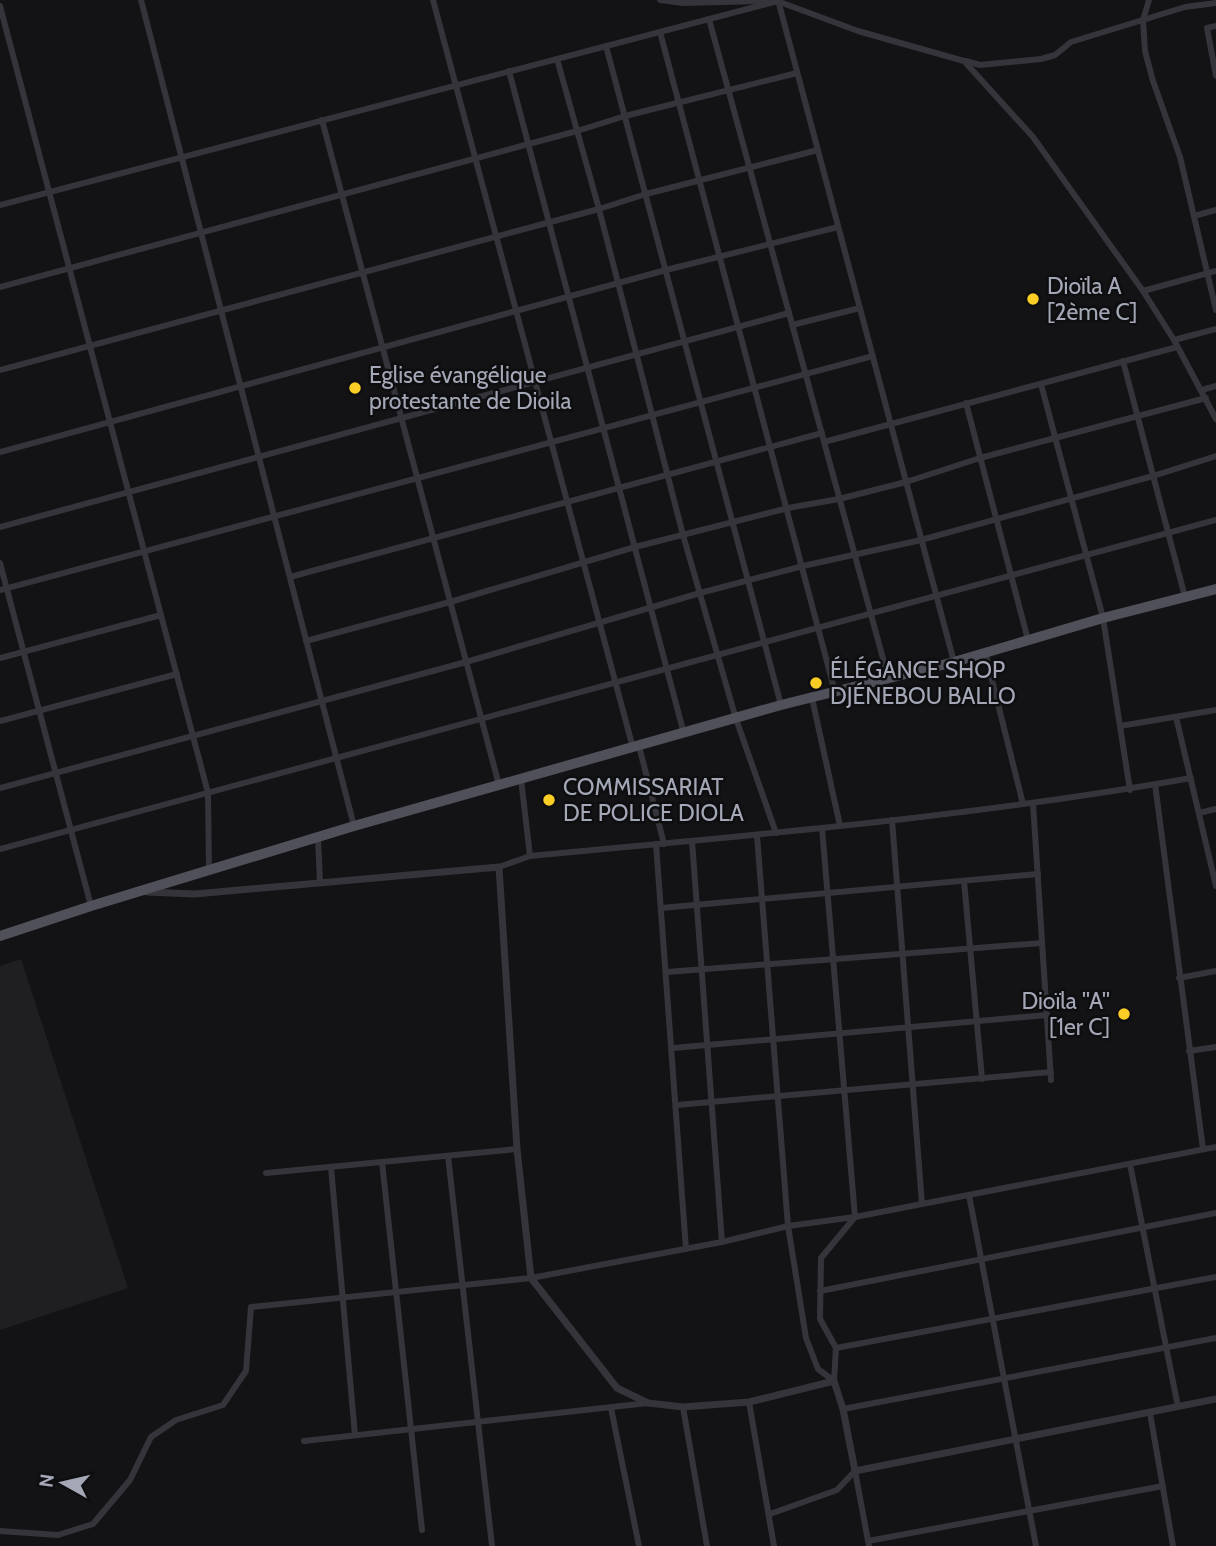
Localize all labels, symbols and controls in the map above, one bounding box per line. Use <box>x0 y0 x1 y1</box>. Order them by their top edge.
place label: Dioïla A [2ème C] <box>1047 272 1137 326</box>
marker: Dioïla A [2ème C] <box>1025 291 1041 307</box>
place label: Eglise évangélique protestante de Dioila <box>369 361 571 415</box>
marker: Eglise évangélique protestante de Dioila <box>347 380 363 396</box>
place label: ÉLÉGANCE SHOP DJÉNEBOU BALLO <box>830 655 1016 710</box>
marker: ÉLÉGANCE SHOP DJÉNEBOU BALLO <box>808 675 824 691</box>
place label: COMMISSARIAT DE POLICE DIOLA <box>563 773 744 827</box>
marker: COMMISSARIAT DE POLICE DIOLA <box>541 792 557 808</box>
place label: Dioïla ''A'' [1er C] <box>1021 987 1110 1041</box>
marker: Dioïla ''A'' [1er C] <box>1116 1006 1132 1022</box>
north arrow <box>28 1448 98 1518</box>
text: N <box>34 1472 59 1489</box>

